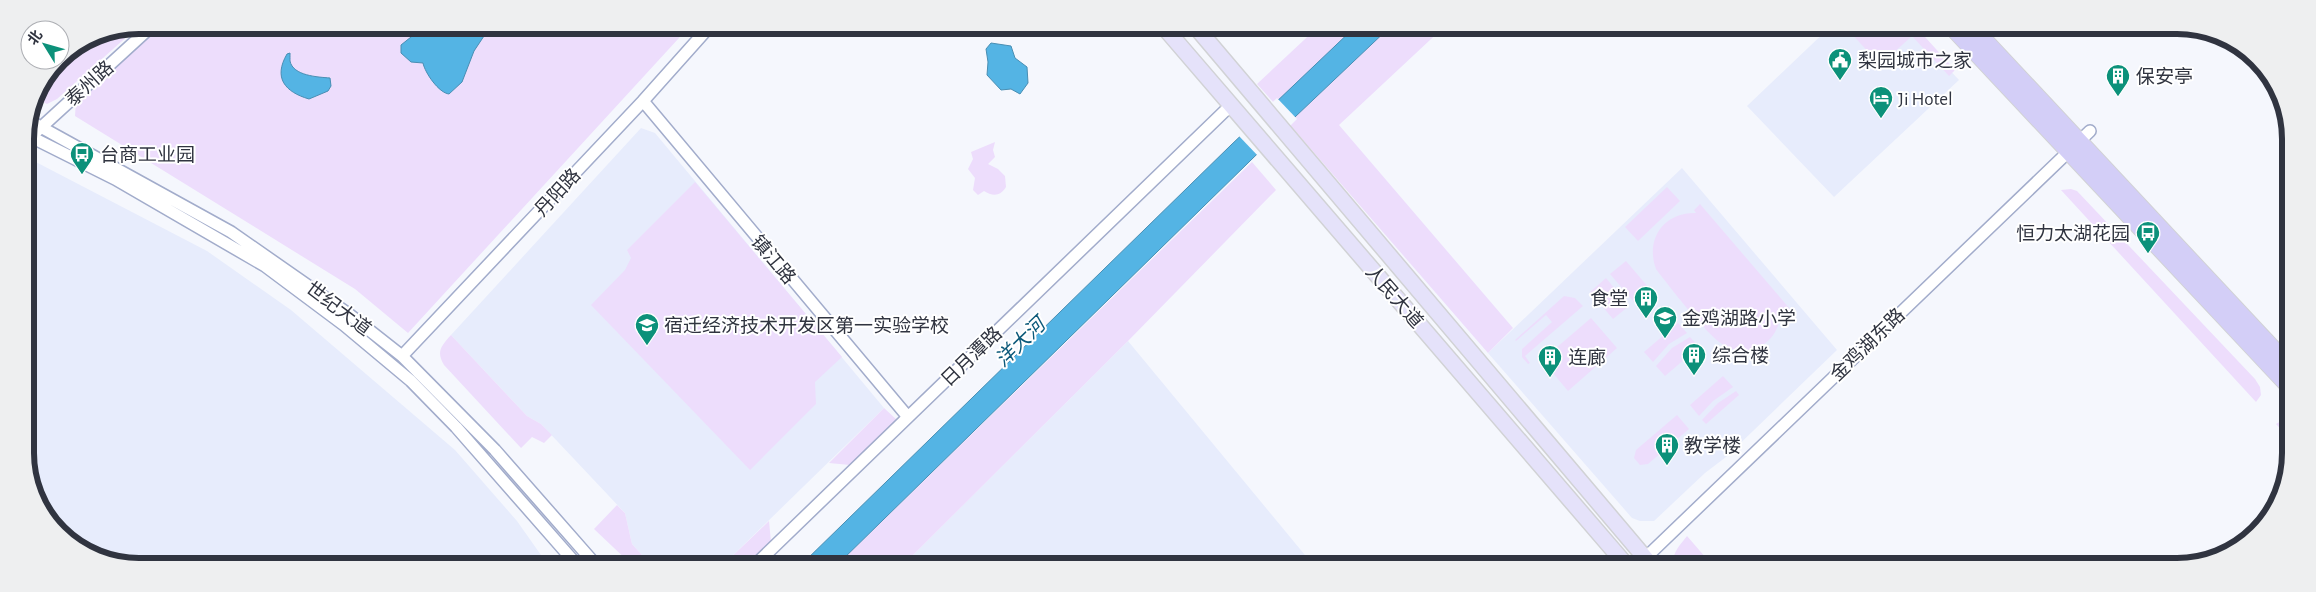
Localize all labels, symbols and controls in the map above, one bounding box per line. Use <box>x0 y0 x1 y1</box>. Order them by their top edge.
north arrow <box>20 20 70 70</box>
text: 北 <box>25 27 45 48</box>
public building icon: 梨园城市之家 <box>1827 47 1853 81</box>
place label: 梨园城市之家 <box>1858 50 1972 71</box>
street label: 泰州路 <box>62 57 118 110</box>
building icon: 保安亭 <box>2105 63 2131 97</box>
place label: 保安亭 <box>2136 66 2193 87</box>
hotel icon: Ji Hotel <box>1868 85 1894 119</box>
place label: Ji Hotel <box>1898 90 1953 109</box>
bus stop icon: 台商工业园 <box>69 141 95 175</box>
place label: 台商工业园 <box>100 144 195 165</box>
street label: 丹阳路 <box>531 165 584 220</box>
bus stop icon: 恒力太湖花园 <box>2135 220 2161 254</box>
place label: 恒力太湖花园 <box>2016 223 2130 244</box>
street label: 镇江路 <box>747 231 800 288</box>
street label: 人民大道 <box>1362 261 1427 332</box>
street label: 世纪大道 <box>302 277 375 340</box>
building icon: 食堂 <box>1633 285 1659 319</box>
place label: 食堂 <box>1590 288 1628 309</box>
street label: 金鸡湖东路 <box>1826 304 1909 385</box>
school or university icon: 金鸡湖路小学 <box>1652 305 1678 339</box>
place label: 金鸡湖路小学 <box>1682 308 1796 329</box>
water label: 洋大河 <box>991 311 1052 371</box>
school or university icon: 宿迁经济技术开发区第一实验学校 <box>634 312 660 346</box>
place label: 宿迁经济技术开发区第一实验学校 <box>664 315 949 336</box>
street label: 日月潭路 <box>937 323 1006 390</box>
building icon: 综合楼 <box>1681 342 1707 376</box>
building icon: 连廊 <box>1537 344 1563 378</box>
place label: 综合楼 <box>1712 345 1769 366</box>
place label: 连廊 <box>1568 347 1606 368</box>
building icon: 教学楼 <box>1654 432 1680 466</box>
place label: 教学楼 <box>1684 435 1741 456</box>

